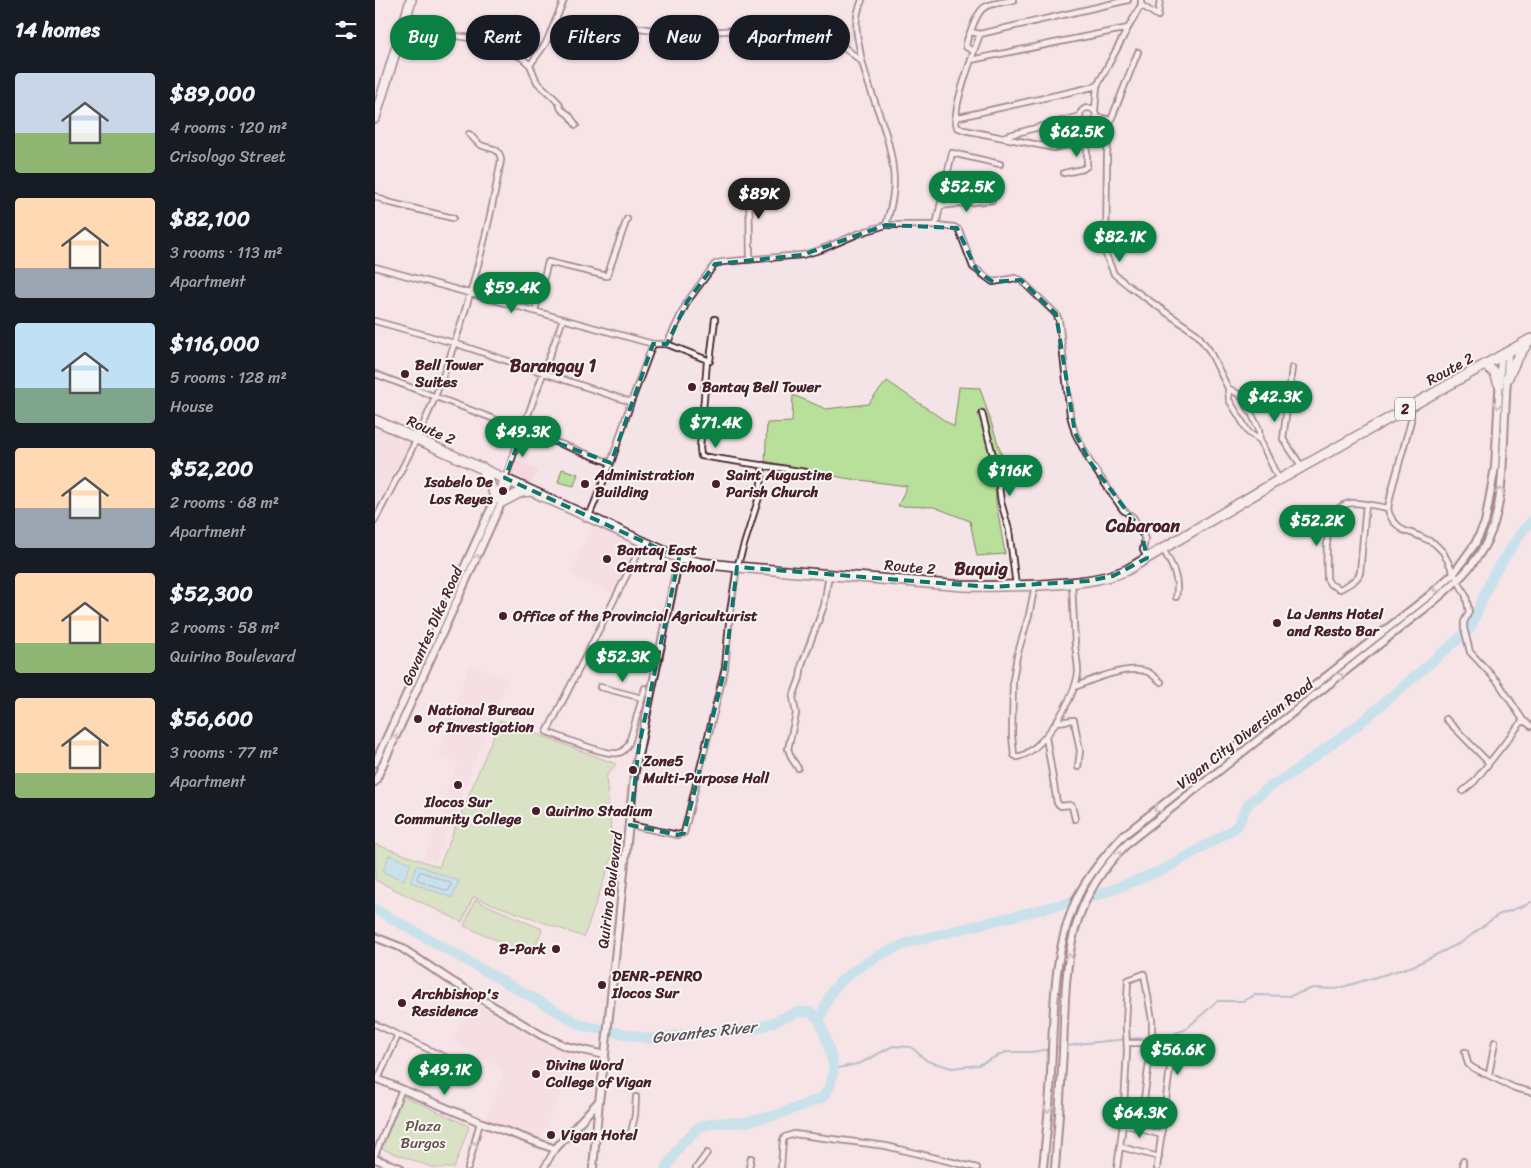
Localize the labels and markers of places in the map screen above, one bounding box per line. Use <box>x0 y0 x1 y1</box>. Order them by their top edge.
pin: $62.5K <box>1036 116 1118 158</box>
pin: $52.5K <box>926 170 1008 213</box>
pin: $89K <box>729 178 789 220</box>
pin: $82.1K <box>1079 220 1161 263</box>
pin: $59.4K <box>471 272 553 314</box>
place label: Bell Tower Suites <box>414 352 484 395</box>
marker: Bell Tower Suites <box>399 368 411 380</box>
place label: Bantay Bell Tower <box>702 374 822 400</box>
pin: $42.3K <box>1234 380 1316 423</box>
marker: Bantay Bell Tower <box>686 381 698 393</box>
pin: $71.4K <box>675 406 757 449</box>
pin: $49.3K <box>482 416 564 458</box>
pin: $116K <box>975 454 1045 497</box>
place label: Administration Building <box>594 462 695 505</box>
place label: Saint Augustine Parish Church <box>725 462 833 505</box>
place label: Isabelo De Los Reyes <box>424 469 494 512</box>
marker: Administration Building <box>579 478 591 490</box>
marker: Saint Augustine Parish Church <box>710 478 722 490</box>
marker: Isabelo De Los Reyes <box>497 485 509 497</box>
pin: $52.2K <box>1276 504 1358 547</box>
place label: Bantay East Central School <box>616 537 715 580</box>
marker: Bantay East Central School <box>601 553 613 565</box>
place label: La Jenns Hotel and Resto Bar <box>1286 601 1384 644</box>
place label: Office of the Provincial Agriculturist <box>512 603 758 629</box>
marker: Office of the Provincial Agriculturist <box>497 610 509 622</box>
marker: La Jenns Hotel and Resto Bar <box>1271 617 1283 629</box>
pin: $52.3K <box>582 640 664 683</box>
place label: National Bureau of Investigation <box>427 697 535 740</box>
marker: National Bureau of Investigation <box>412 713 424 725</box>
place label: Zone5 Multi-Purpose Hall <box>642 748 770 791</box>
marker: Zone5 Multi-Purpose Hall <box>627 764 639 776</box>
marker: Ilocos Sur Community College <box>452 779 464 791</box>
place label: Ilocos Sur Community College <box>394 789 522 832</box>
place label: Quirino Stadium <box>545 798 653 824</box>
marker: Quirino Stadium <box>530 805 542 817</box>
place label: B-Park <box>499 936 547 962</box>
marker: B-Park <box>550 943 562 955</box>
place label: DENR-PENRO Ilocos Sur <box>611 963 703 1006</box>
marker: DENR-PENRO Ilocos Sur <box>596 979 608 991</box>
place label: Archbishop's Residence <box>411 981 500 1024</box>
marker: Archbishop's Residence <box>396 997 408 1009</box>
pin: $56.6K <box>1137 1034 1219 1076</box>
place label: Divine Word College of Vigan <box>545 1052 652 1095</box>
pin: $49.1K <box>404 1054 486 1096</box>
marker: Divine Word College of Vigan <box>530 1068 542 1080</box>
pin: $64.3K <box>1099 1096 1181 1139</box>
place label: Vigan Hotel <box>561 1122 638 1148</box>
marker: Vigan Hotel <box>545 1129 557 1141</box>

